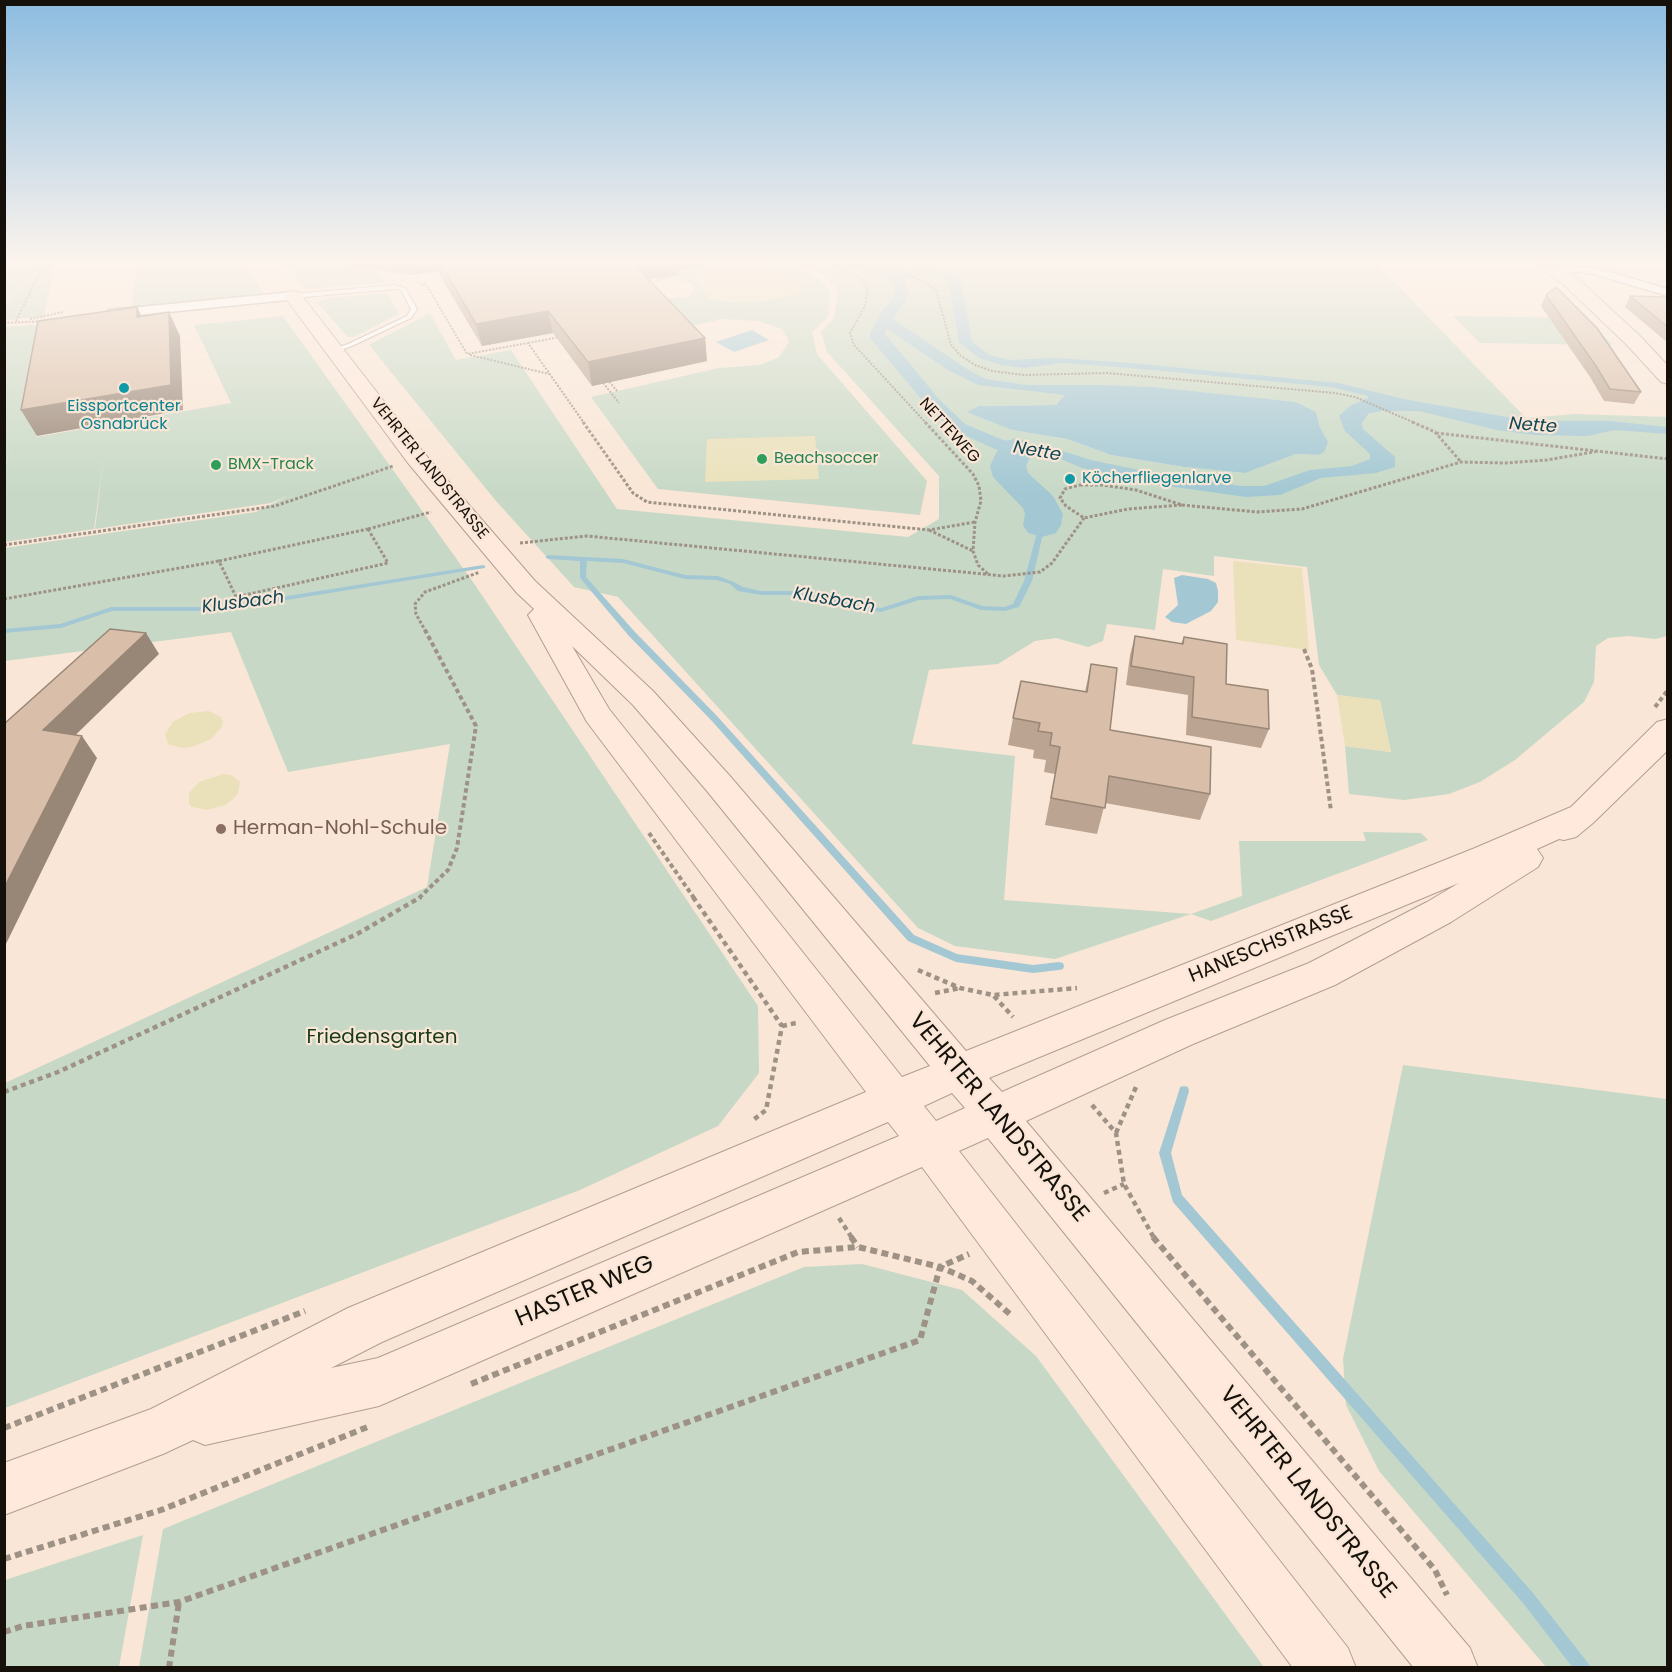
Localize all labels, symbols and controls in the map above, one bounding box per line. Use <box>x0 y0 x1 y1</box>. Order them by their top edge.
marker: Eissportcenter Osnabrück <box>117 381 131 395</box>
street label: VEHRTER LANDSTRASSE <box>366 394 492 544</box>
street label: NETTEWEG <box>915 394 983 468</box>
place label: Eissportcenter Osnabrück <box>67 397 181 435</box>
water label: Nette <box>1508 414 1558 438</box>
water label: Nette <box>1011 437 1063 467</box>
place label: Beachsoccer <box>774 449 878 469</box>
marker: Beachsoccer <box>755 452 769 466</box>
place label: BMX-Track <box>228 455 314 475</box>
marker: BMX-Track <box>209 458 223 472</box>
place label: Köcherfliegenlarve <box>1082 469 1231 489</box>
marker: Köcherfliegenlarve <box>1063 472 1077 486</box>
water label: Klusbach <box>791 583 877 619</box>
water label: Klusbach <box>201 587 285 619</box>
place label: Herman-Nohl-Schule <box>233 817 447 841</box>
marker: Herman-Nohl-Schule <box>214 822 228 836</box>
street label: HANESCHSTRASSE <box>1186 901 1356 989</box>
street label: VEHRTER LANDSTRASSE <box>902 1007 1094 1229</box>
park label: Friedensgarten <box>307 1026 457 1050</box>
street label: HASTER WEG <box>511 1250 659 1334</box>
street label: VEHRTER LANDSTRASSE <box>1213 1381 1401 1605</box>

